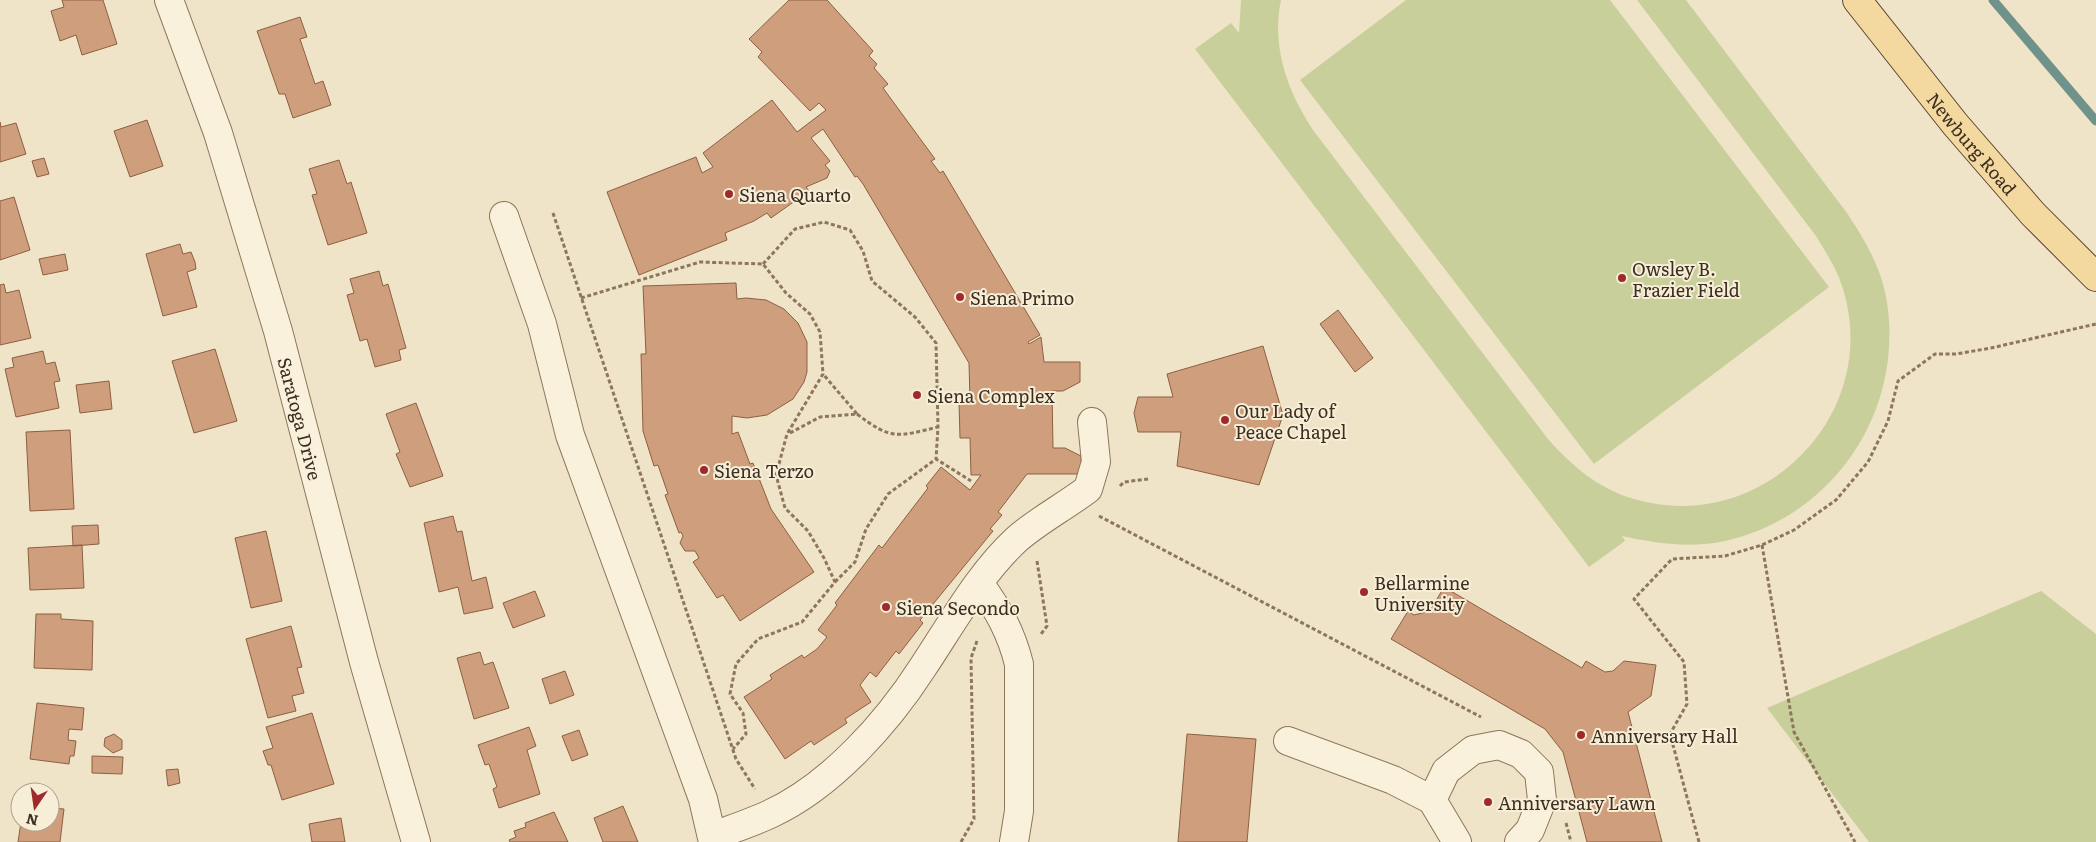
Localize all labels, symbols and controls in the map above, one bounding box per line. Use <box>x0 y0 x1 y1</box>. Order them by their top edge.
street label: Newburg Road <box>1921 86 2024 200</box>
place label: Siena Quarto <box>739 181 851 208</box>
marker: Siena Quarto <box>723 188 735 200</box>
place label: Owsley B. Frazier Field <box>1632 255 1740 303</box>
marker: Owsley B. Frazier Field <box>1616 272 1628 284</box>
place label: Siena Primo <box>970 284 1074 311</box>
marker: Siena Primo <box>954 291 966 303</box>
street label: Saratoga Drive <box>272 354 330 483</box>
place label: Siena Complex <box>927 382 1055 409</box>
marker: Siena Complex <box>911 389 923 401</box>
place label: Our Lady of Peace Chapel <box>1235 397 1347 445</box>
marker: Our Lady of Peace Chapel <box>1219 414 1231 426</box>
place label: Siena Terzo <box>714 457 814 484</box>
marker: Siena Terzo <box>698 464 710 476</box>
place label: Bellarmine University <box>1374 569 1470 617</box>
marker: Bellarmine University <box>1358 586 1370 598</box>
place label: Siena Secondo <box>896 594 1020 621</box>
marker: Siena Secondo <box>880 601 892 613</box>
place label: Anniversary Hall <box>1591 722 1738 749</box>
marker: Anniversary Hall <box>1575 729 1587 741</box>
north arrow <box>10 782 60 832</box>
place label: Anniversary Lawn <box>1498 789 1656 816</box>
marker: Anniversary Lawn <box>1482 796 1494 808</box>
text: N <box>24 810 40 832</box>

